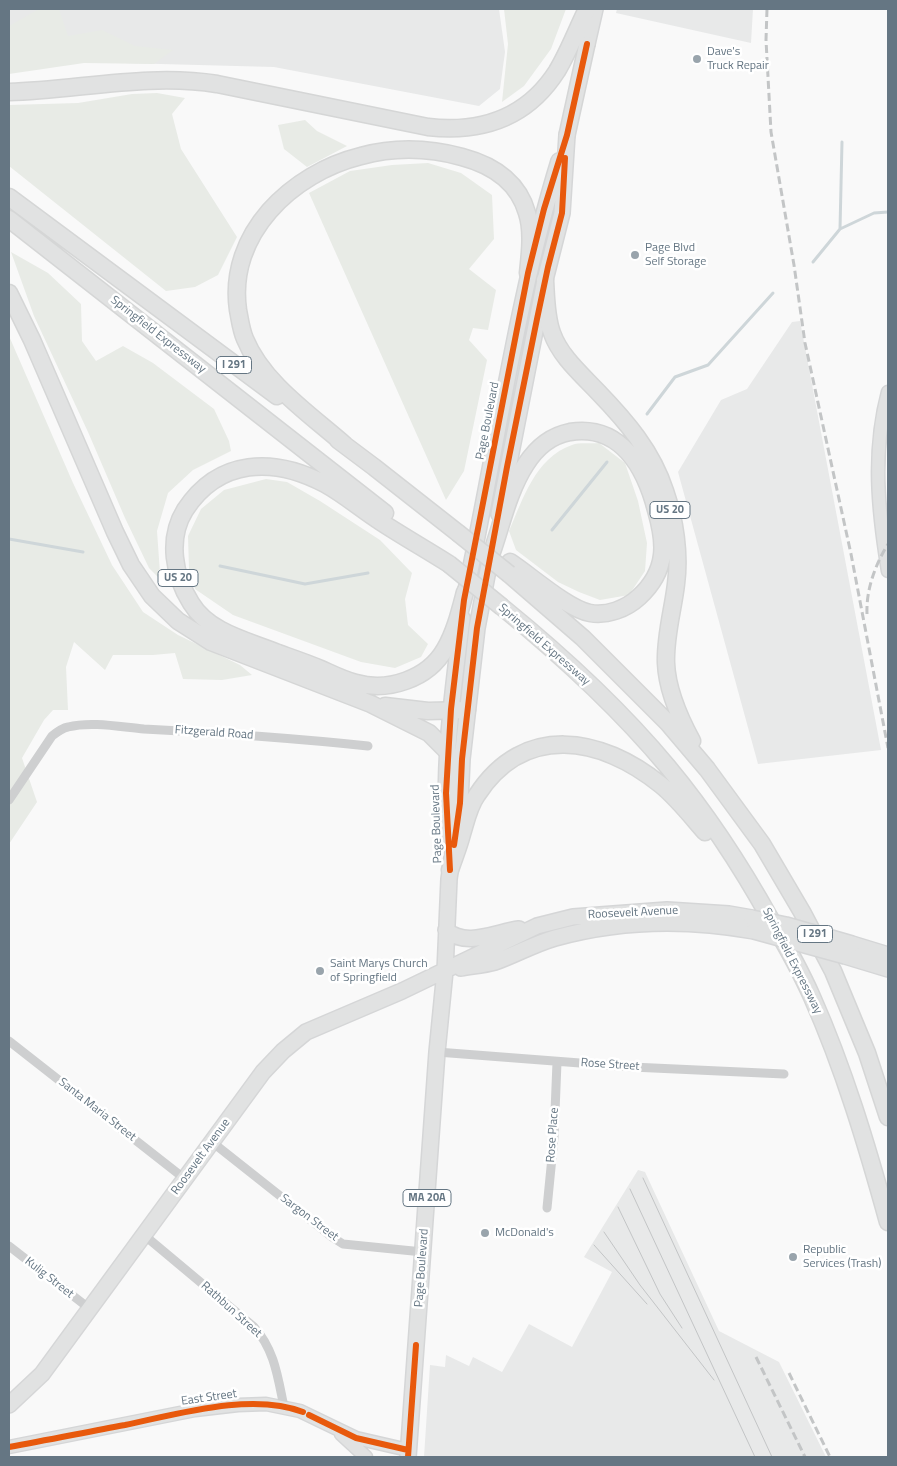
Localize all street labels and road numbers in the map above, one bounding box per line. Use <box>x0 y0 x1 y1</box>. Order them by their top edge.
street label: Springfield Expressway <box>107 293 209 377</box>
road number: I 291 <box>216 356 252 374</box>
street label: Page Boulevard <box>473 381 503 461</box>
road number: US 20 <box>650 502 690 518</box>
road number: US 20 <box>158 570 198 586</box>
street label: Springfield Expressway <box>495 601 593 689</box>
street label: Fitzgerald Road <box>174 723 254 743</box>
street label: Page Boulevard <box>428 784 446 864</box>
street label: Roosevelt Avenue <box>587 903 679 923</box>
street label: Springfield Expressway <box>759 906 825 1016</box>
road number: I 291 <box>798 926 832 942</box>
street label: Rose Street <box>580 1056 640 1074</box>
street label: Santa Maria Street <box>55 1075 139 1145</box>
street label: Rose Place <box>544 1107 562 1163</box>
street label: Roosevelt Avenue <box>169 1116 233 1198</box>
road number: MA 20A <box>403 1190 451 1206</box>
street label: Sargon Street <box>277 1191 341 1245</box>
street label: Page Boulevard <box>412 1228 432 1308</box>
street label: Kulig Street <box>22 1254 76 1302</box>
street label: Rathbun Street <box>198 1279 264 1341</box>
street label: East Street <box>180 1387 238 1409</box>

